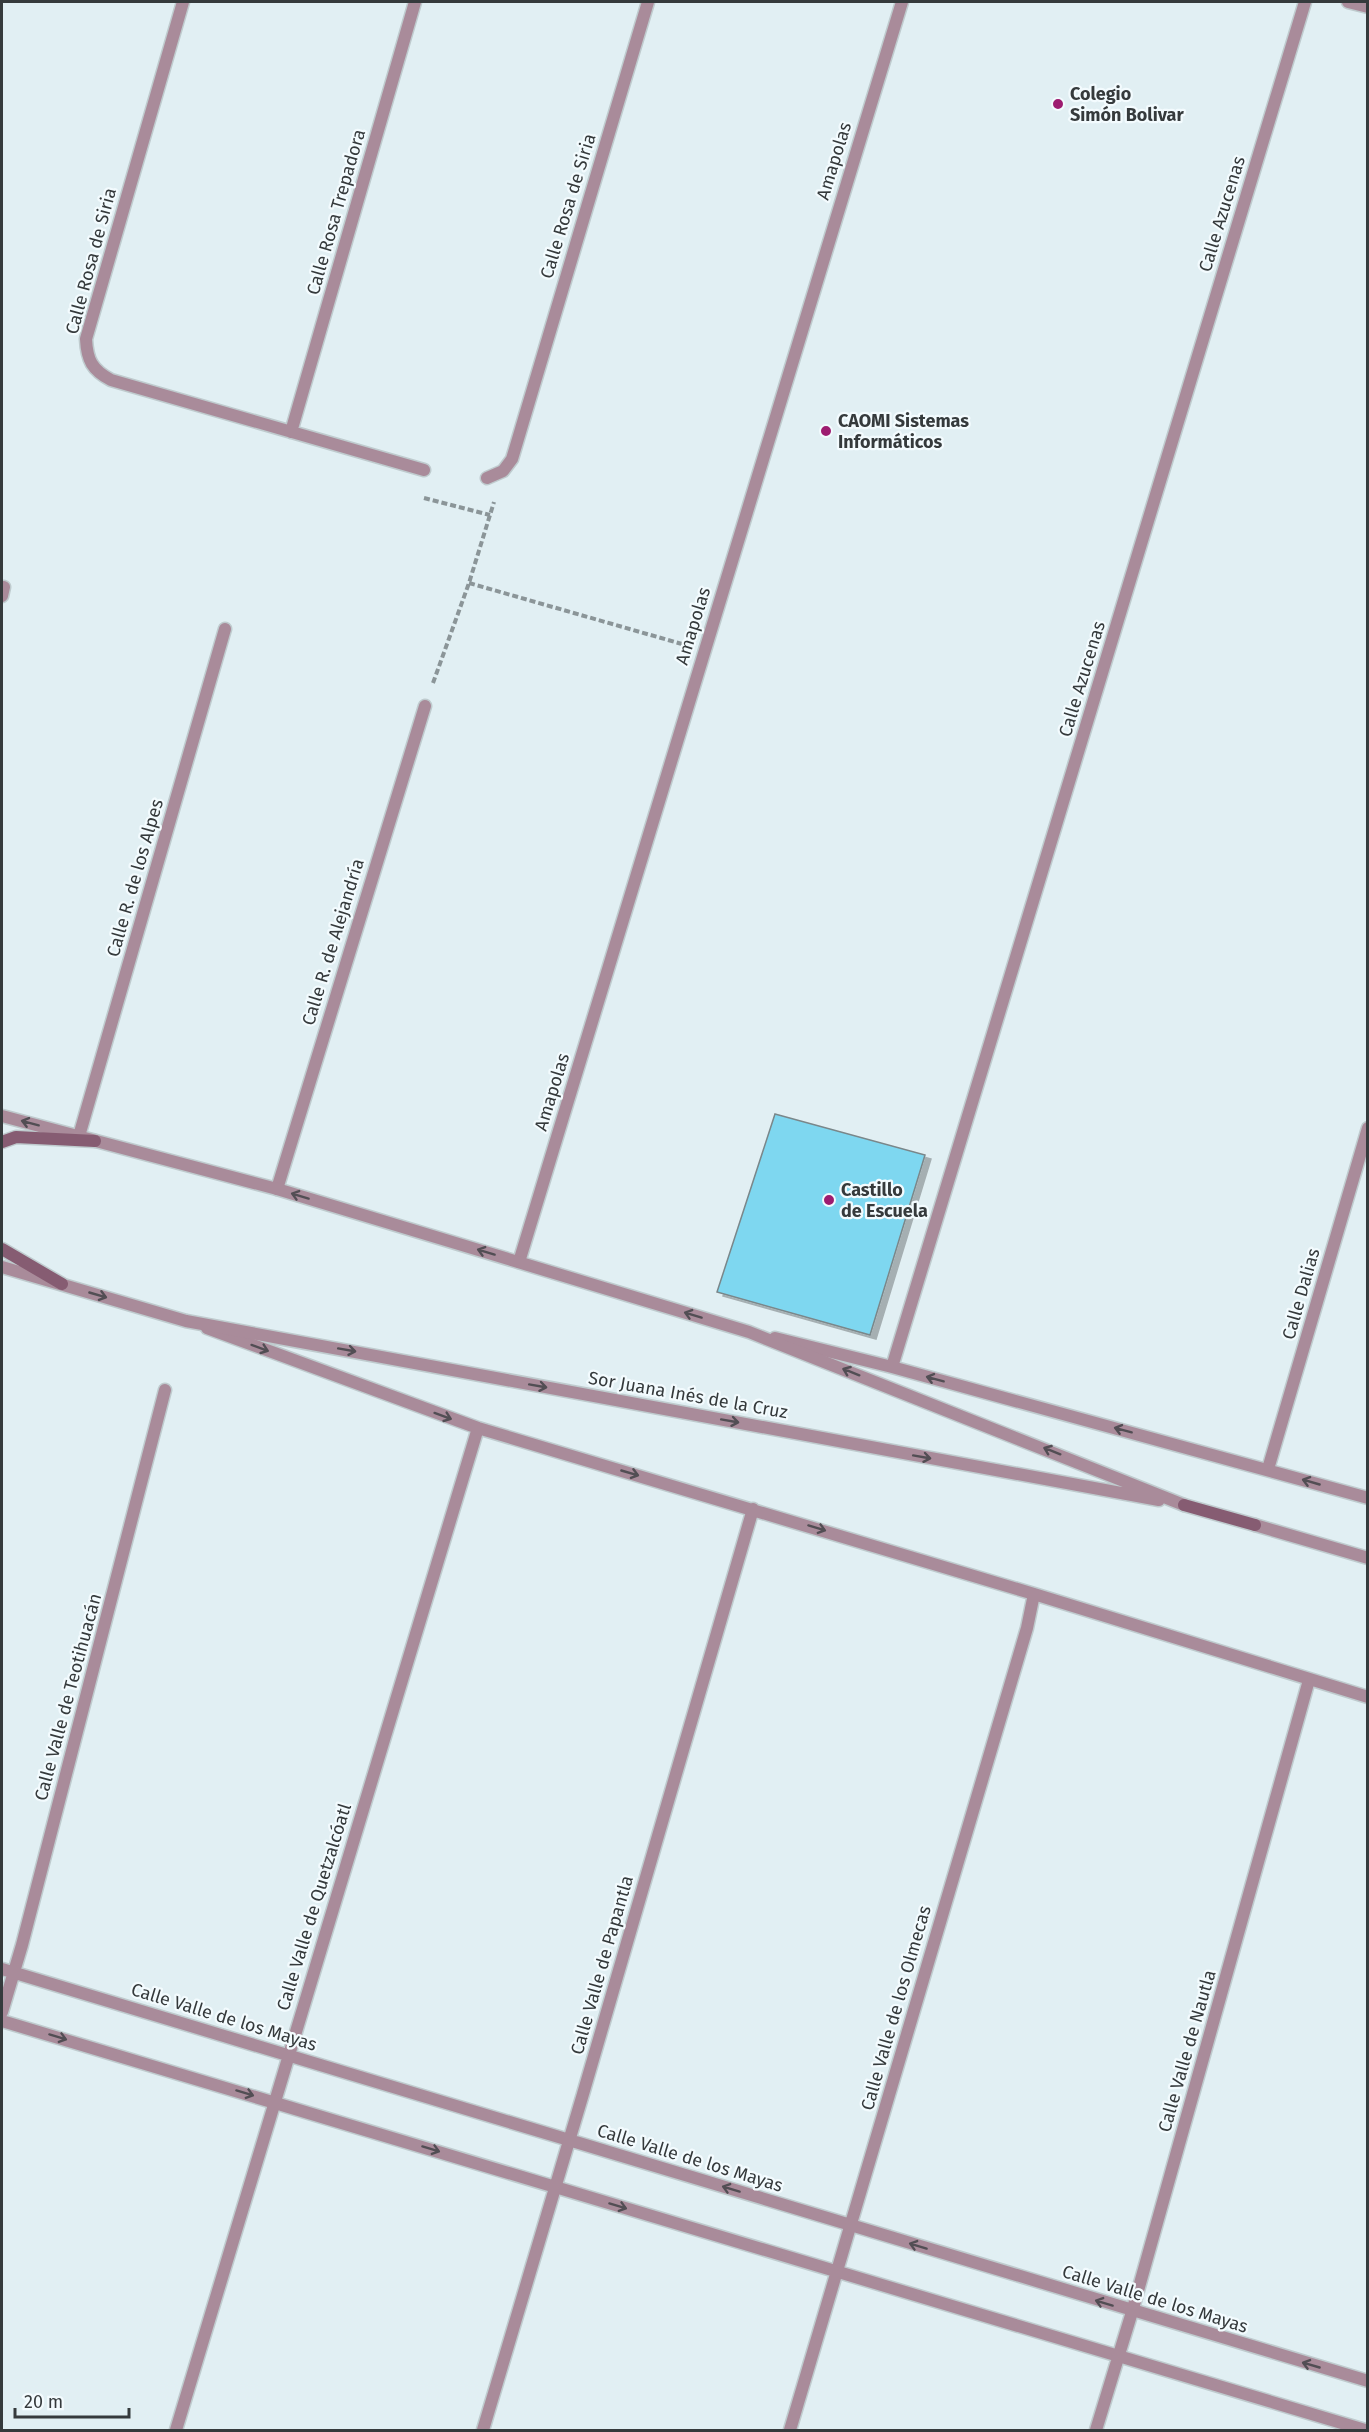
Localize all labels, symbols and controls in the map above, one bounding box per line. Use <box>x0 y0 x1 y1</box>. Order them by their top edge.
place label: Colegio Simón Bolivar <box>1070 83 1184 126</box>
marker: Colegio Simón Bolivar <box>1051 97 1065 111</box>
street label: Amapolas <box>812 120 856 202</box>
street label: Calle Rosa Trepadora <box>302 127 370 297</box>
street label: Calle Rosa de Siria <box>535 131 601 281</box>
street label: Calle Azucenas <box>1194 154 1250 274</box>
street label: Calle Rosa de Siria <box>61 185 121 337</box>
place label: CAOMI Sistemas Informáticos <box>838 410 969 453</box>
marker: CAOMI Sistemas Informáticos <box>819 424 833 438</box>
street label: Amapolas <box>671 585 715 667</box>
street label: Calle Azucenas <box>1054 619 1110 739</box>
street label: Calle R. de los Alpes <box>102 797 168 959</box>
street label: Calle R. de Alejandría <box>297 856 369 1028</box>
street label: Amapolas <box>530 1051 574 1133</box>
one-way arrow <box>21 1117 40 1129</box>
place label: Castillo de Escuela <box>841 1179 928 1222</box>
one-way arrow <box>291 1190 310 1201</box>
marker: Castillo de Escuela <box>822 1193 836 1207</box>
one-way arrow <box>477 1246 496 1257</box>
street label: Calle Dalias <box>1277 1246 1325 1342</box>
one-way arrow <box>88 1290 107 1301</box>
one-way arrow <box>684 1309 703 1320</box>
one-way arrow <box>251 1344 269 1355</box>
one-way arrow <box>336 1345 356 1356</box>
one-way arrow <box>842 1366 861 1377</box>
street label: Sor Juana Inés de la Cruz <box>587 1367 789 1423</box>
one-way arrow <box>926 1372 945 1384</box>
one-way arrow <box>528 1381 548 1392</box>
one-way arrow <box>434 1411 452 1422</box>
one-way arrow <box>720 1416 739 1427</box>
one-way arrow <box>1114 1424 1133 1435</box>
one-way arrow <box>1043 1445 1062 1456</box>
one-way arrow <box>912 1451 931 1462</box>
one-way arrow <box>620 1468 639 1479</box>
one-way arrow <box>1302 1476 1321 1487</box>
one-way arrow <box>807 1523 826 1534</box>
street label: Calle Valle de Teotihuacán <box>30 1591 106 1803</box>
street label: Calle Valle de Quetzalcóatl <box>272 1801 356 2013</box>
street label: Calle Valle de Papantla <box>566 1873 638 2057</box>
street label: Calle Valle de los Olmecas <box>856 1903 936 2113</box>
street label: Calle Valle de Nautla <box>1153 1967 1221 2135</box>
street label: Calle Valle de los Mayas <box>129 1978 319 2056</box>
one-way arrow <box>48 2032 67 2043</box>
one-way arrow <box>235 2088 254 2099</box>
street label: Calle Valle de los Mayas <box>595 2119 785 2197</box>
one-way arrow <box>421 2144 440 2155</box>
one-way arrow <box>722 2183 741 2194</box>
one-way arrow <box>608 2201 627 2212</box>
one-way arrow <box>909 2240 928 2251</box>
street label: Calle Valle de los Mayas <box>1060 2260 1250 2338</box>
one-way arrow <box>1095 2297 1114 2308</box>
one-way arrow <box>1302 2359 1321 2370</box>
scale bar <box>15 2381 129 2419</box>
text: 20 m <box>24 2391 63 2413</box>

